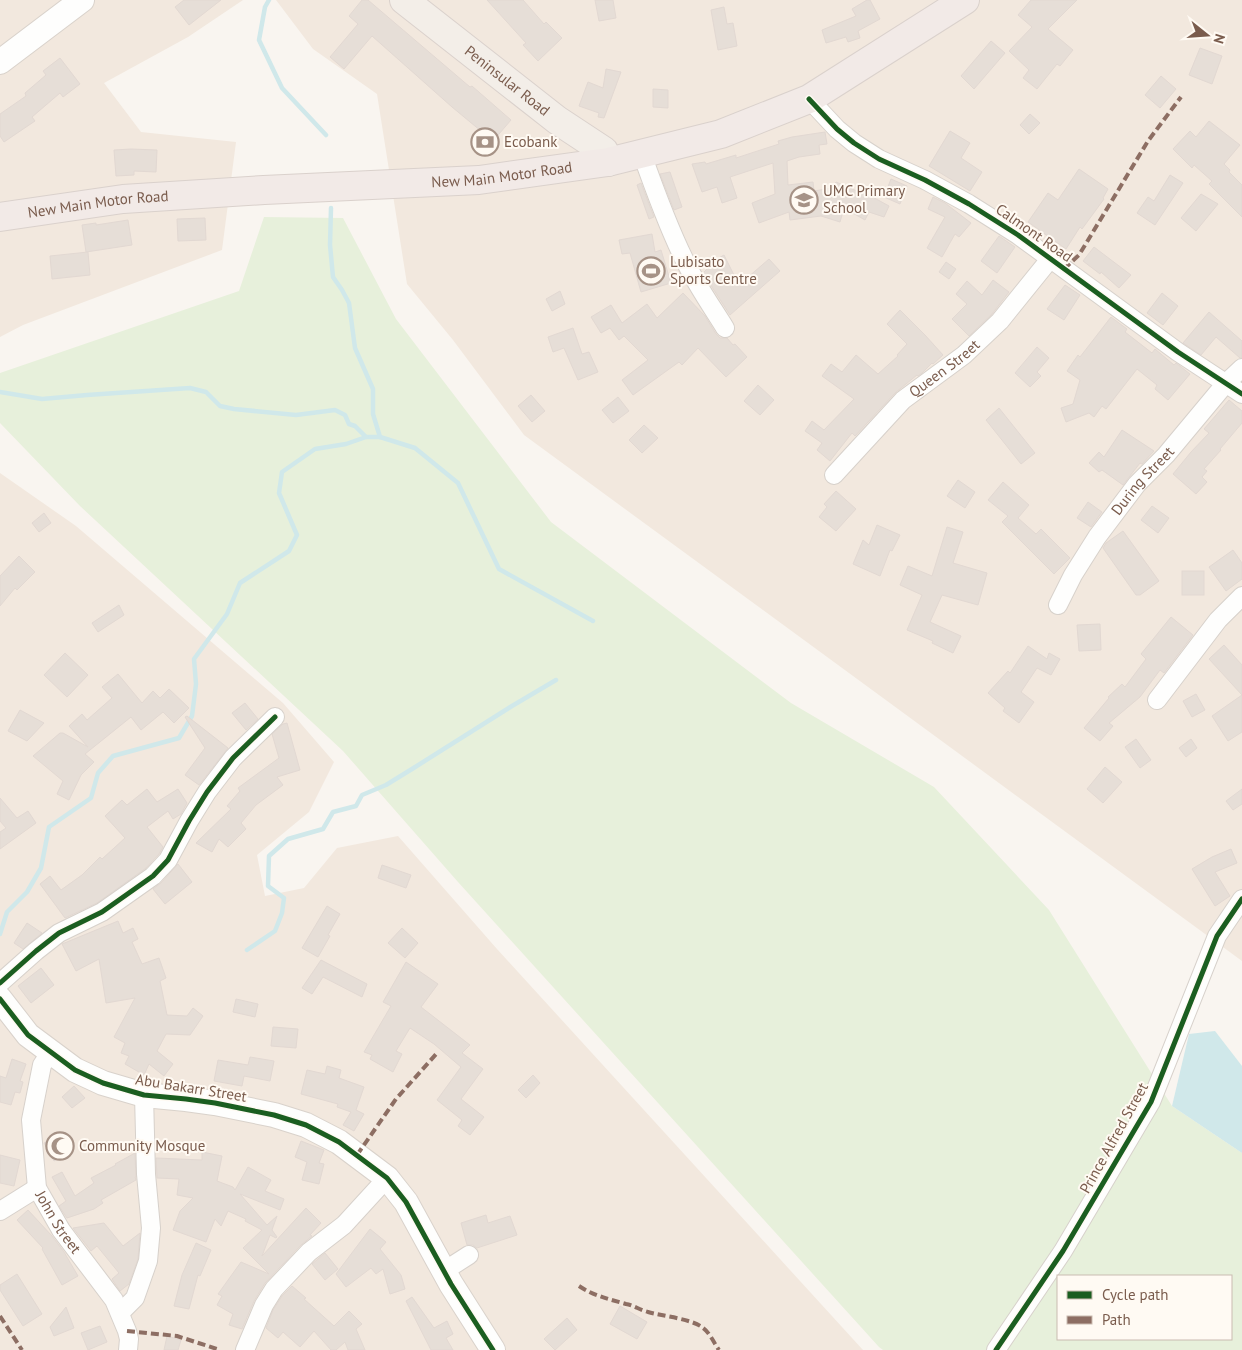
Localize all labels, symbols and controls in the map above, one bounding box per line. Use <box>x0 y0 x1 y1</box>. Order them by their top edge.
north arrow <box>1182 10 1232 60</box>
text: N <box>1209 32 1229 46</box>
street label: Peninsular Road <box>461 41 554 120</box>
bank icon: Ecobank <box>470 127 500 157</box>
place label: Ecobank <box>504 132 558 151</box>
street label: New Main Motor Road <box>431 157 573 191</box>
place label: UMC Primary School <box>823 181 905 217</box>
school or university icon: UMC Primary School <box>789 185 819 215</box>
street label: New Main Motor Road <box>26 186 169 222</box>
street label: Calmont Road <box>992 199 1076 266</box>
place label: Lubisato Sports Centre <box>670 252 757 288</box>
sports icon: Lubisato Sports Centre <box>636 256 666 286</box>
street label: Queen Street <box>905 335 983 401</box>
street label: During Street <box>1107 442 1178 519</box>
street label: Abu Bakarr Street <box>134 1069 248 1106</box>
street label: Prince Alfred Street <box>1075 1079 1152 1197</box>
mosque icon: Community Mosque <box>45 1131 75 1161</box>
place label: Community Mosque <box>79 1136 205 1155</box>
street label: John Street <box>31 1186 86 1257</box>
legend <box>1057 1275 1232 1340</box>
text: Cycle path <box>1102 1285 1168 1304</box>
text: Path <box>1102 1310 1131 1329</box>

